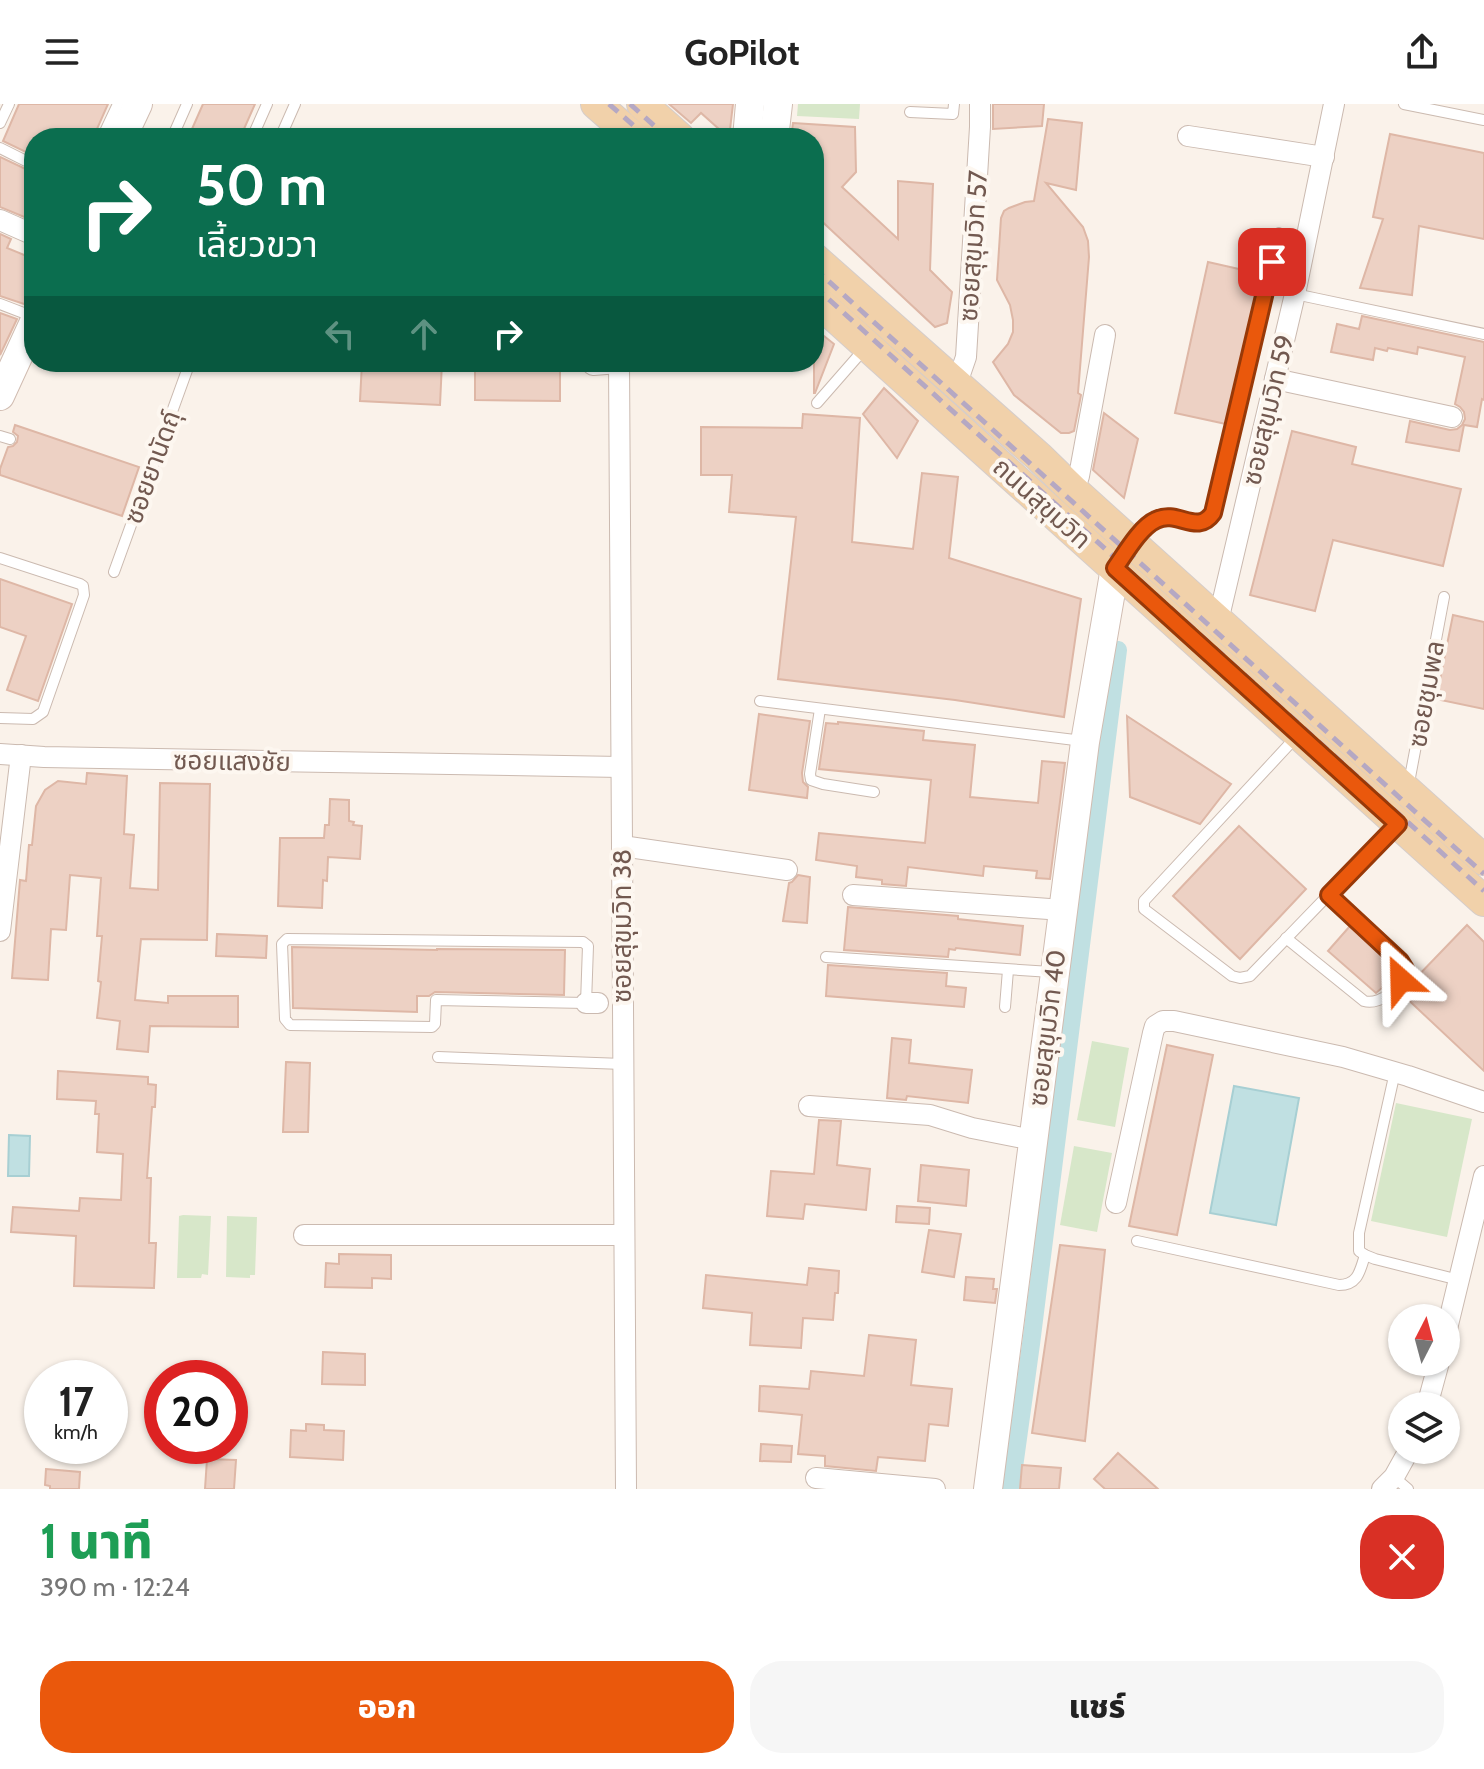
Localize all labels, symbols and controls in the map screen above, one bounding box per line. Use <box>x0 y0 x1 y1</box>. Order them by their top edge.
icon: menu <box>40 30 84 74</box>
text: GoPilot <box>684 30 800 74</box>
icon: share <box>1400 30 1444 74</box>
text: 50 m <box>196 151 327 219</box>
icon: right <box>64 160 168 264</box>
street label: ซอยสุขุมวิท 57 <box>952 169 994 323</box>
text: เลี้ยวขวา <box>196 222 318 266</box>
pin <box>1238 228 1306 296</box>
icon: arrive <box>1250 240 1294 284</box>
icon: left <box>318 312 362 356</box>
icon: ahead <box>402 312 446 356</box>
icon: right <box>486 312 530 356</box>
street label: ซอยสุขุมวิท 59 <box>1235 332 1301 488</box>
street label: ซอยยานัดถุ์ <box>117 406 187 528</box>
street label: ถนนสุขุมวิท <box>986 451 1098 555</box>
street label: ซอยชุมพล <box>1401 638 1451 750</box>
street label: ซอยแสงชัย <box>173 744 291 778</box>
street label: ซอยสุขุมวิท 38 <box>606 849 638 1003</box>
position arrow <box>1359 938 1443 1022</box>
street label: ซอยสุขุมวิท 40 <box>1022 948 1072 1108</box>
north arrow <box>1388 1304 1460 1376</box>
map controls <box>1388 1304 1460 1464</box>
speed limit sign: 20 <box>144 1360 248 1464</box>
text: 17 <box>58 1377 94 1426</box>
button: layers <box>1388 1392 1460 1464</box>
text: km/h <box>54 1420 98 1444</box>
text: 1 นาที <box>40 1512 153 1570</box>
button: close <box>1360 1515 1444 1599</box>
text: 390 m · 12:24 <box>40 1571 190 1603</box>
button: ออก <box>40 1661 734 1753</box>
button: แชร์ <box>750 1661 1444 1753</box>

